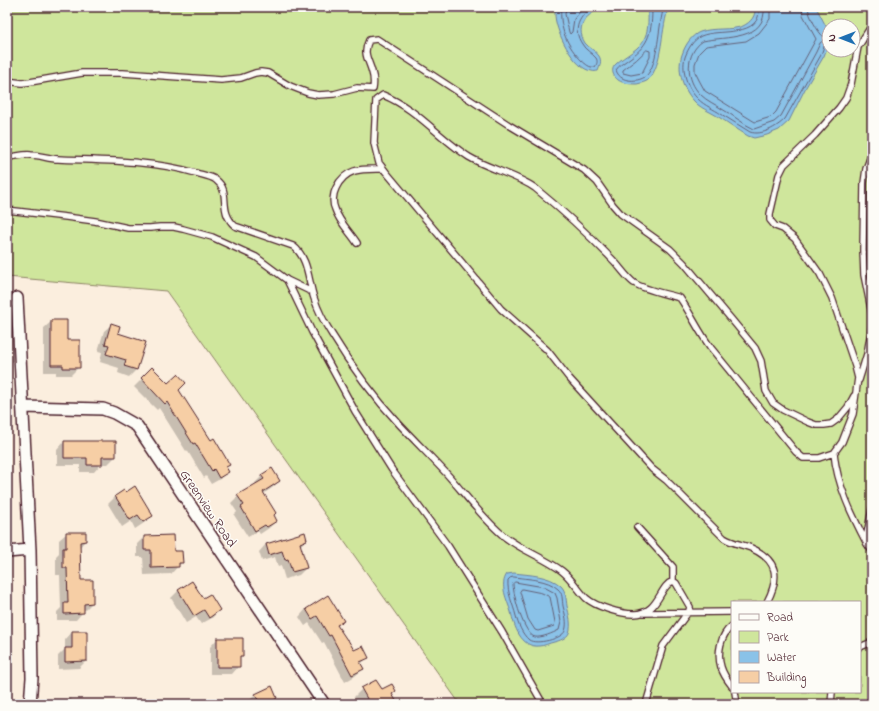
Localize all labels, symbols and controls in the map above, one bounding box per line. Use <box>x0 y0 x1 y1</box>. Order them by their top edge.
north arrow <box>821 18 861 58</box>
text: N <box>824 34 840 42</box>
street label: Greenview Road <box>174 466 242 552</box>
legend <box>731 601 861 693</box>
text: Road <box>767 609 793 627</box>
text: Park <box>767 629 789 647</box>
text: Water <box>767 649 796 667</box>
text: Building <box>766 669 806 688</box>

